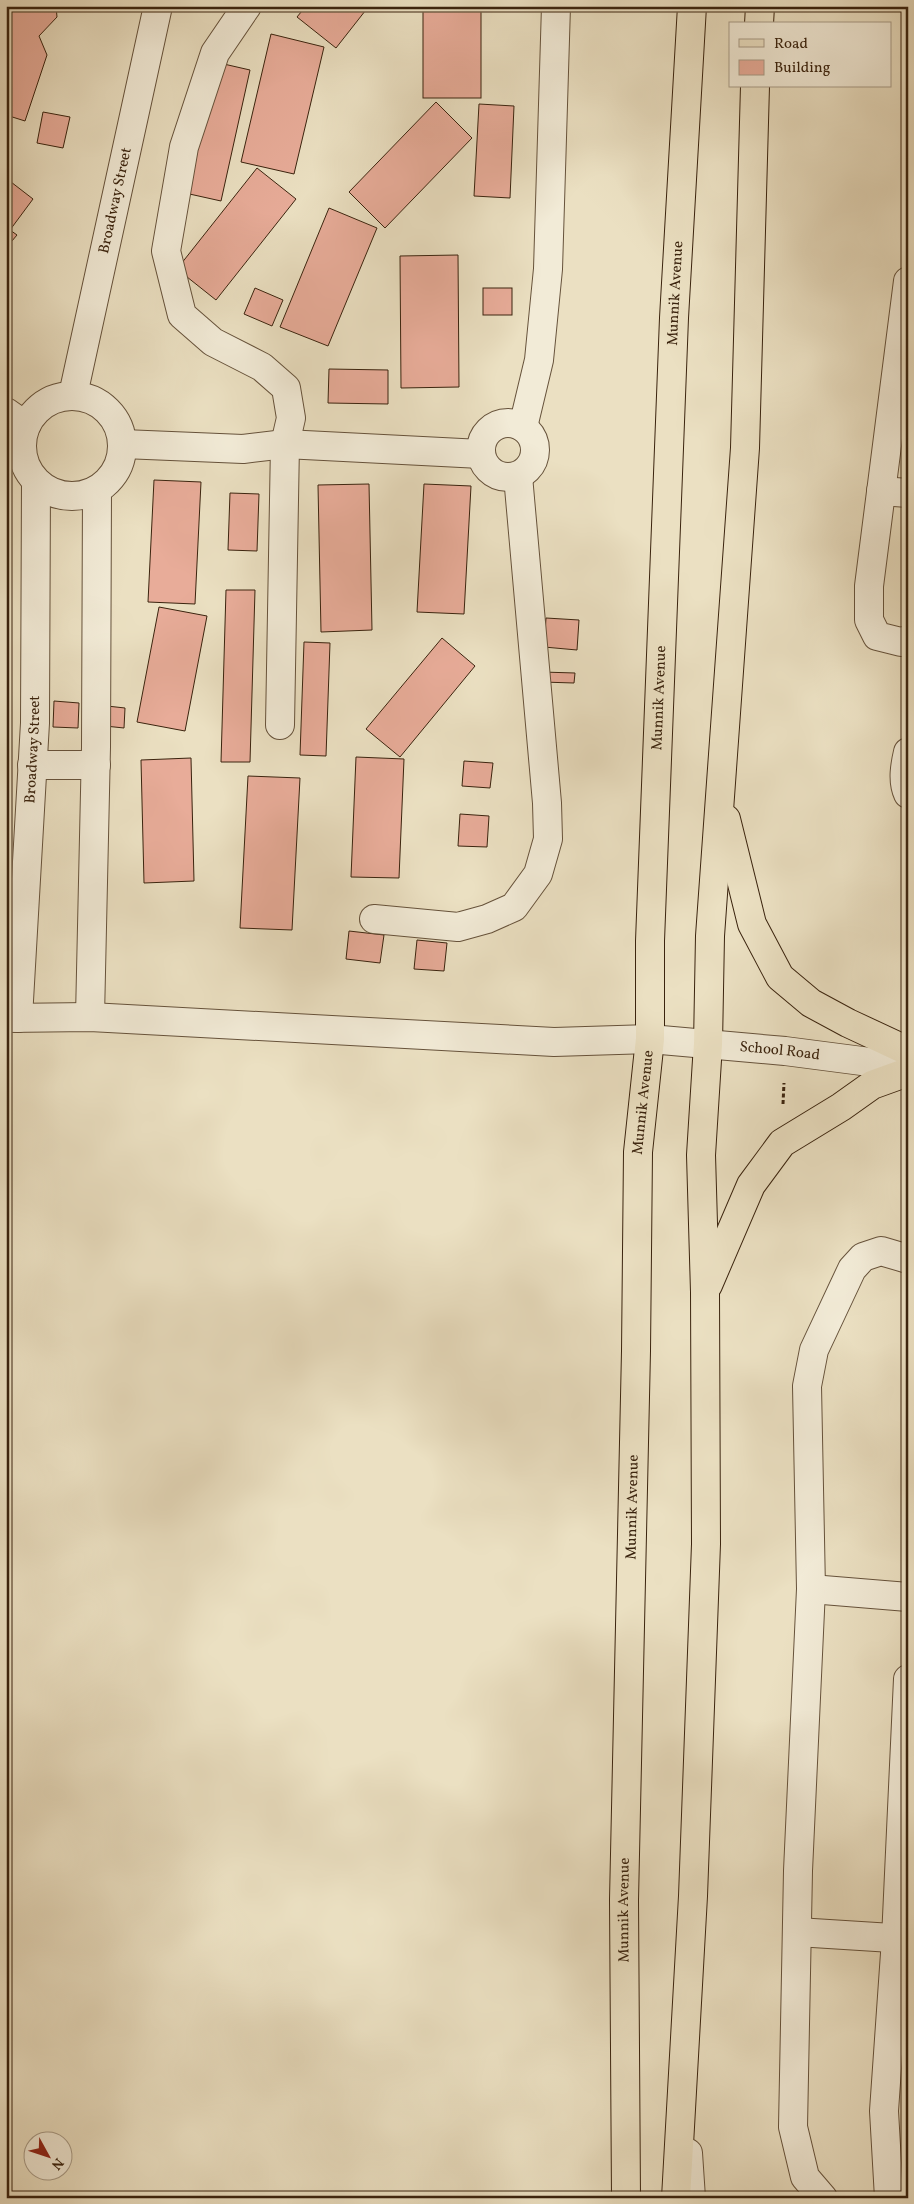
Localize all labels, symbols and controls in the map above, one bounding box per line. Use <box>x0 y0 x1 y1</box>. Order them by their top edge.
legend <box>729 22 892 88</box>
text: Road <box>774 34 808 55</box>
text: Building <box>774 58 831 79</box>
street label: Broadway Street <box>94 145 137 256</box>
street label: Munnik Avenue <box>662 240 689 346</box>
street label: Munnik Avenue <box>647 645 672 751</box>
street label: Broadway Street <box>20 695 46 804</box>
street label: School Road <box>739 1036 821 1066</box>
street label: Munnik Avenue <box>627 1049 659 1156</box>
street label: Munnik Avenue <box>621 1454 644 1560</box>
street label: Munnik Avenue <box>613 1857 635 1963</box>
north arrow <box>22 2132 72 2182</box>
text: N <box>46 2153 67 2173</box>

